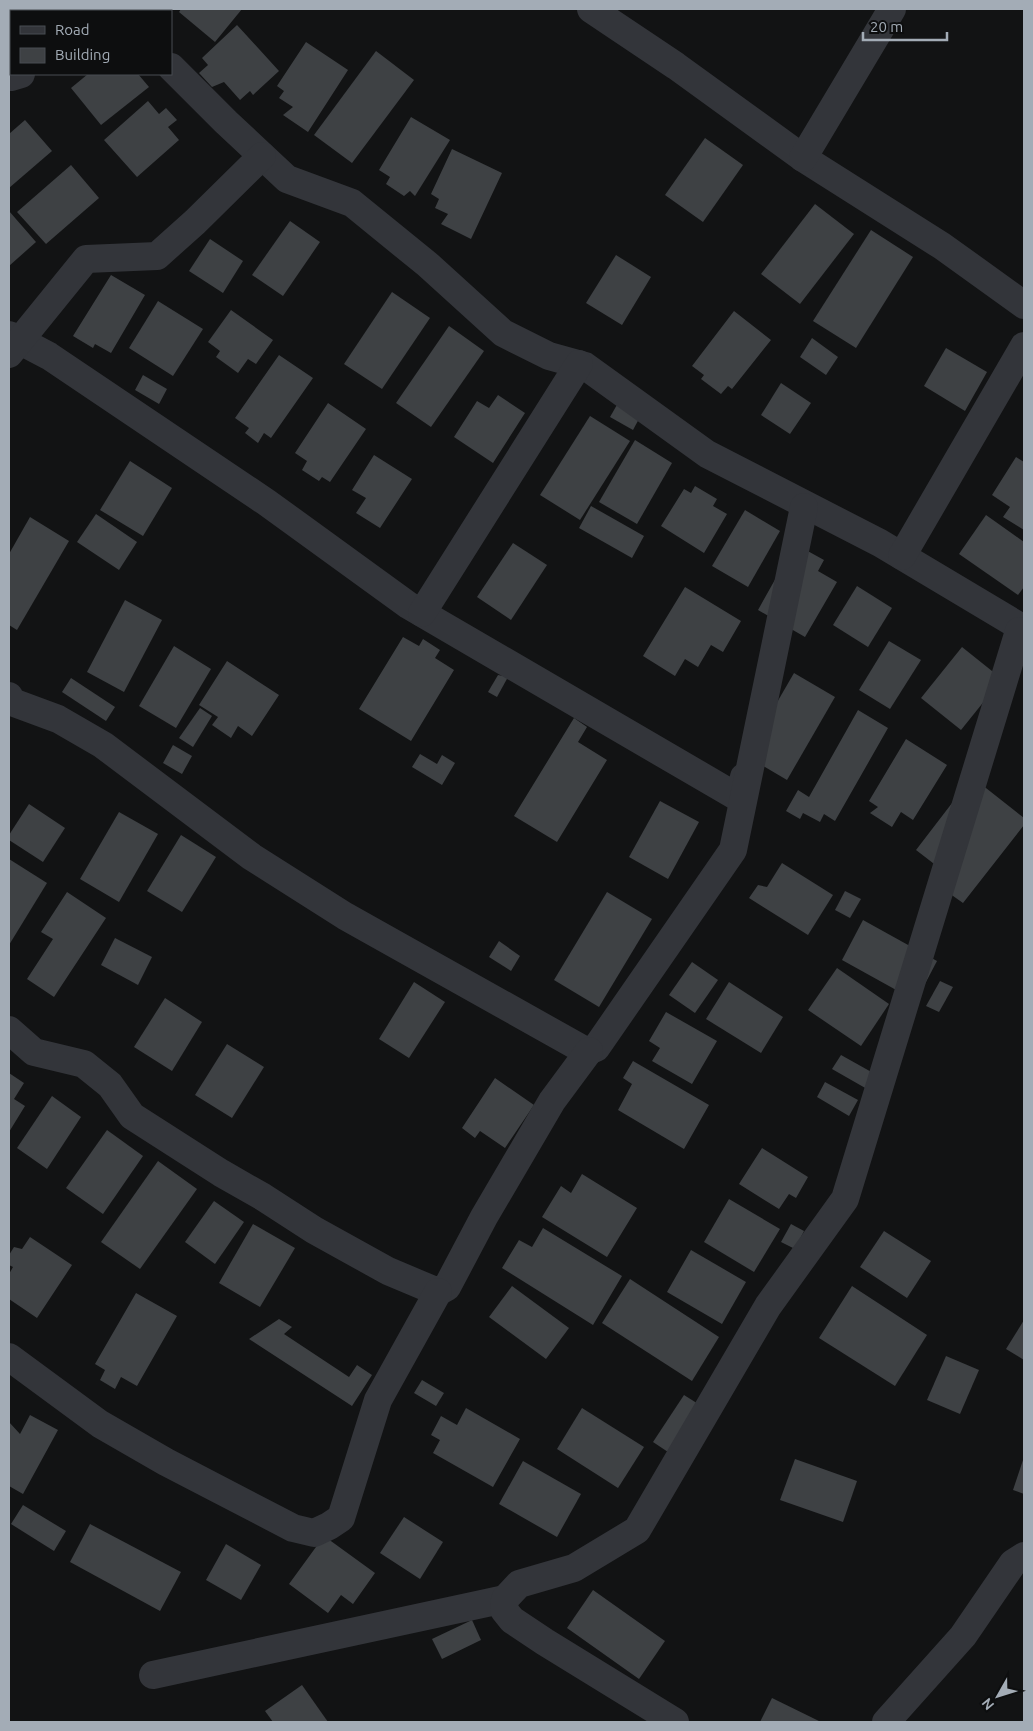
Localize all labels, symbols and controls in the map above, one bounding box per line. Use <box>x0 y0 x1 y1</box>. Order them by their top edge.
legend <box>10 10 172 75</box>
scale bar <box>863 10 947 42</box>
text: 20 m <box>870 18 903 35</box>
text: Road <box>55 21 90 38</box>
text: Building <box>55 46 110 63</box>
north arrow <box>973 1671 1023 1721</box>
text: N <box>978 1695 997 1713</box>

